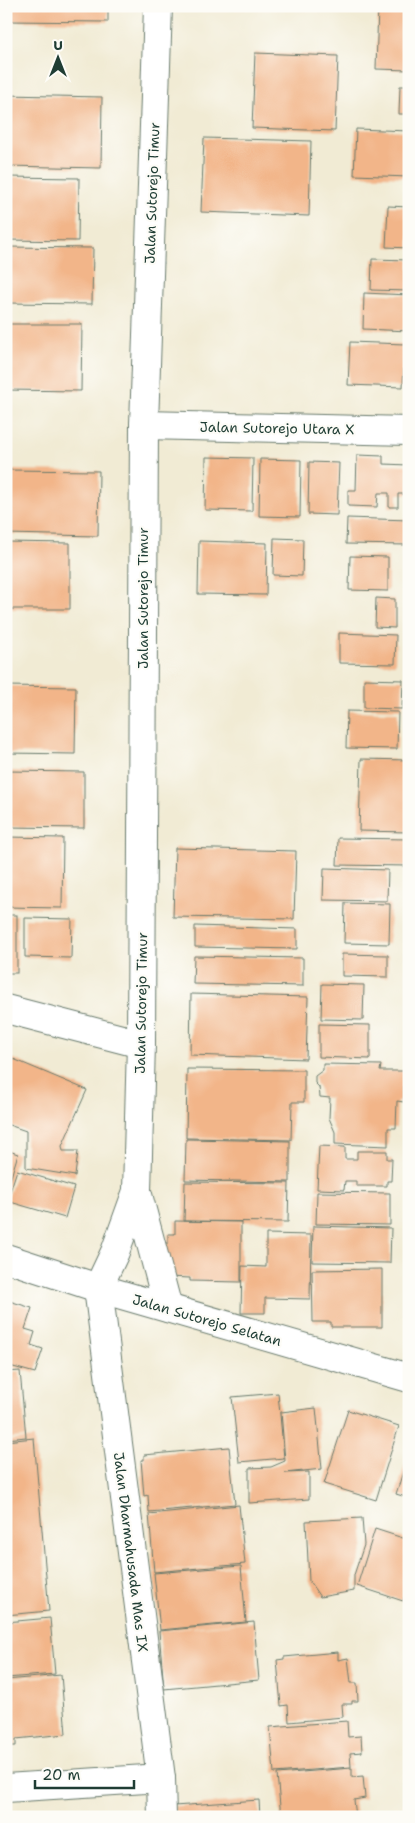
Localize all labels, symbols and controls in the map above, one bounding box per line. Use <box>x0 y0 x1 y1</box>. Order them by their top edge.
north arrow <box>32 32 82 82</box>
text: U <box>53 36 63 54</box>
street label: Jalan Sutorejo Timur <box>141 121 163 264</box>
street label: Jalan Sutorejo Utara X <box>199 418 355 438</box>
street label: Jalan Sutorejo Timur <box>134 527 152 669</box>
street label: Jalan Sutorejo Timur <box>131 932 151 1074</box>
street label: Jalan Sutorejo Selatan <box>130 1290 284 1350</box>
street label: Jalan Dharmahusada Mas IX <box>110 1451 152 1653</box>
scale bar <box>35 1758 134 1790</box>
text: 20 m <box>42 1765 81 1785</box>

